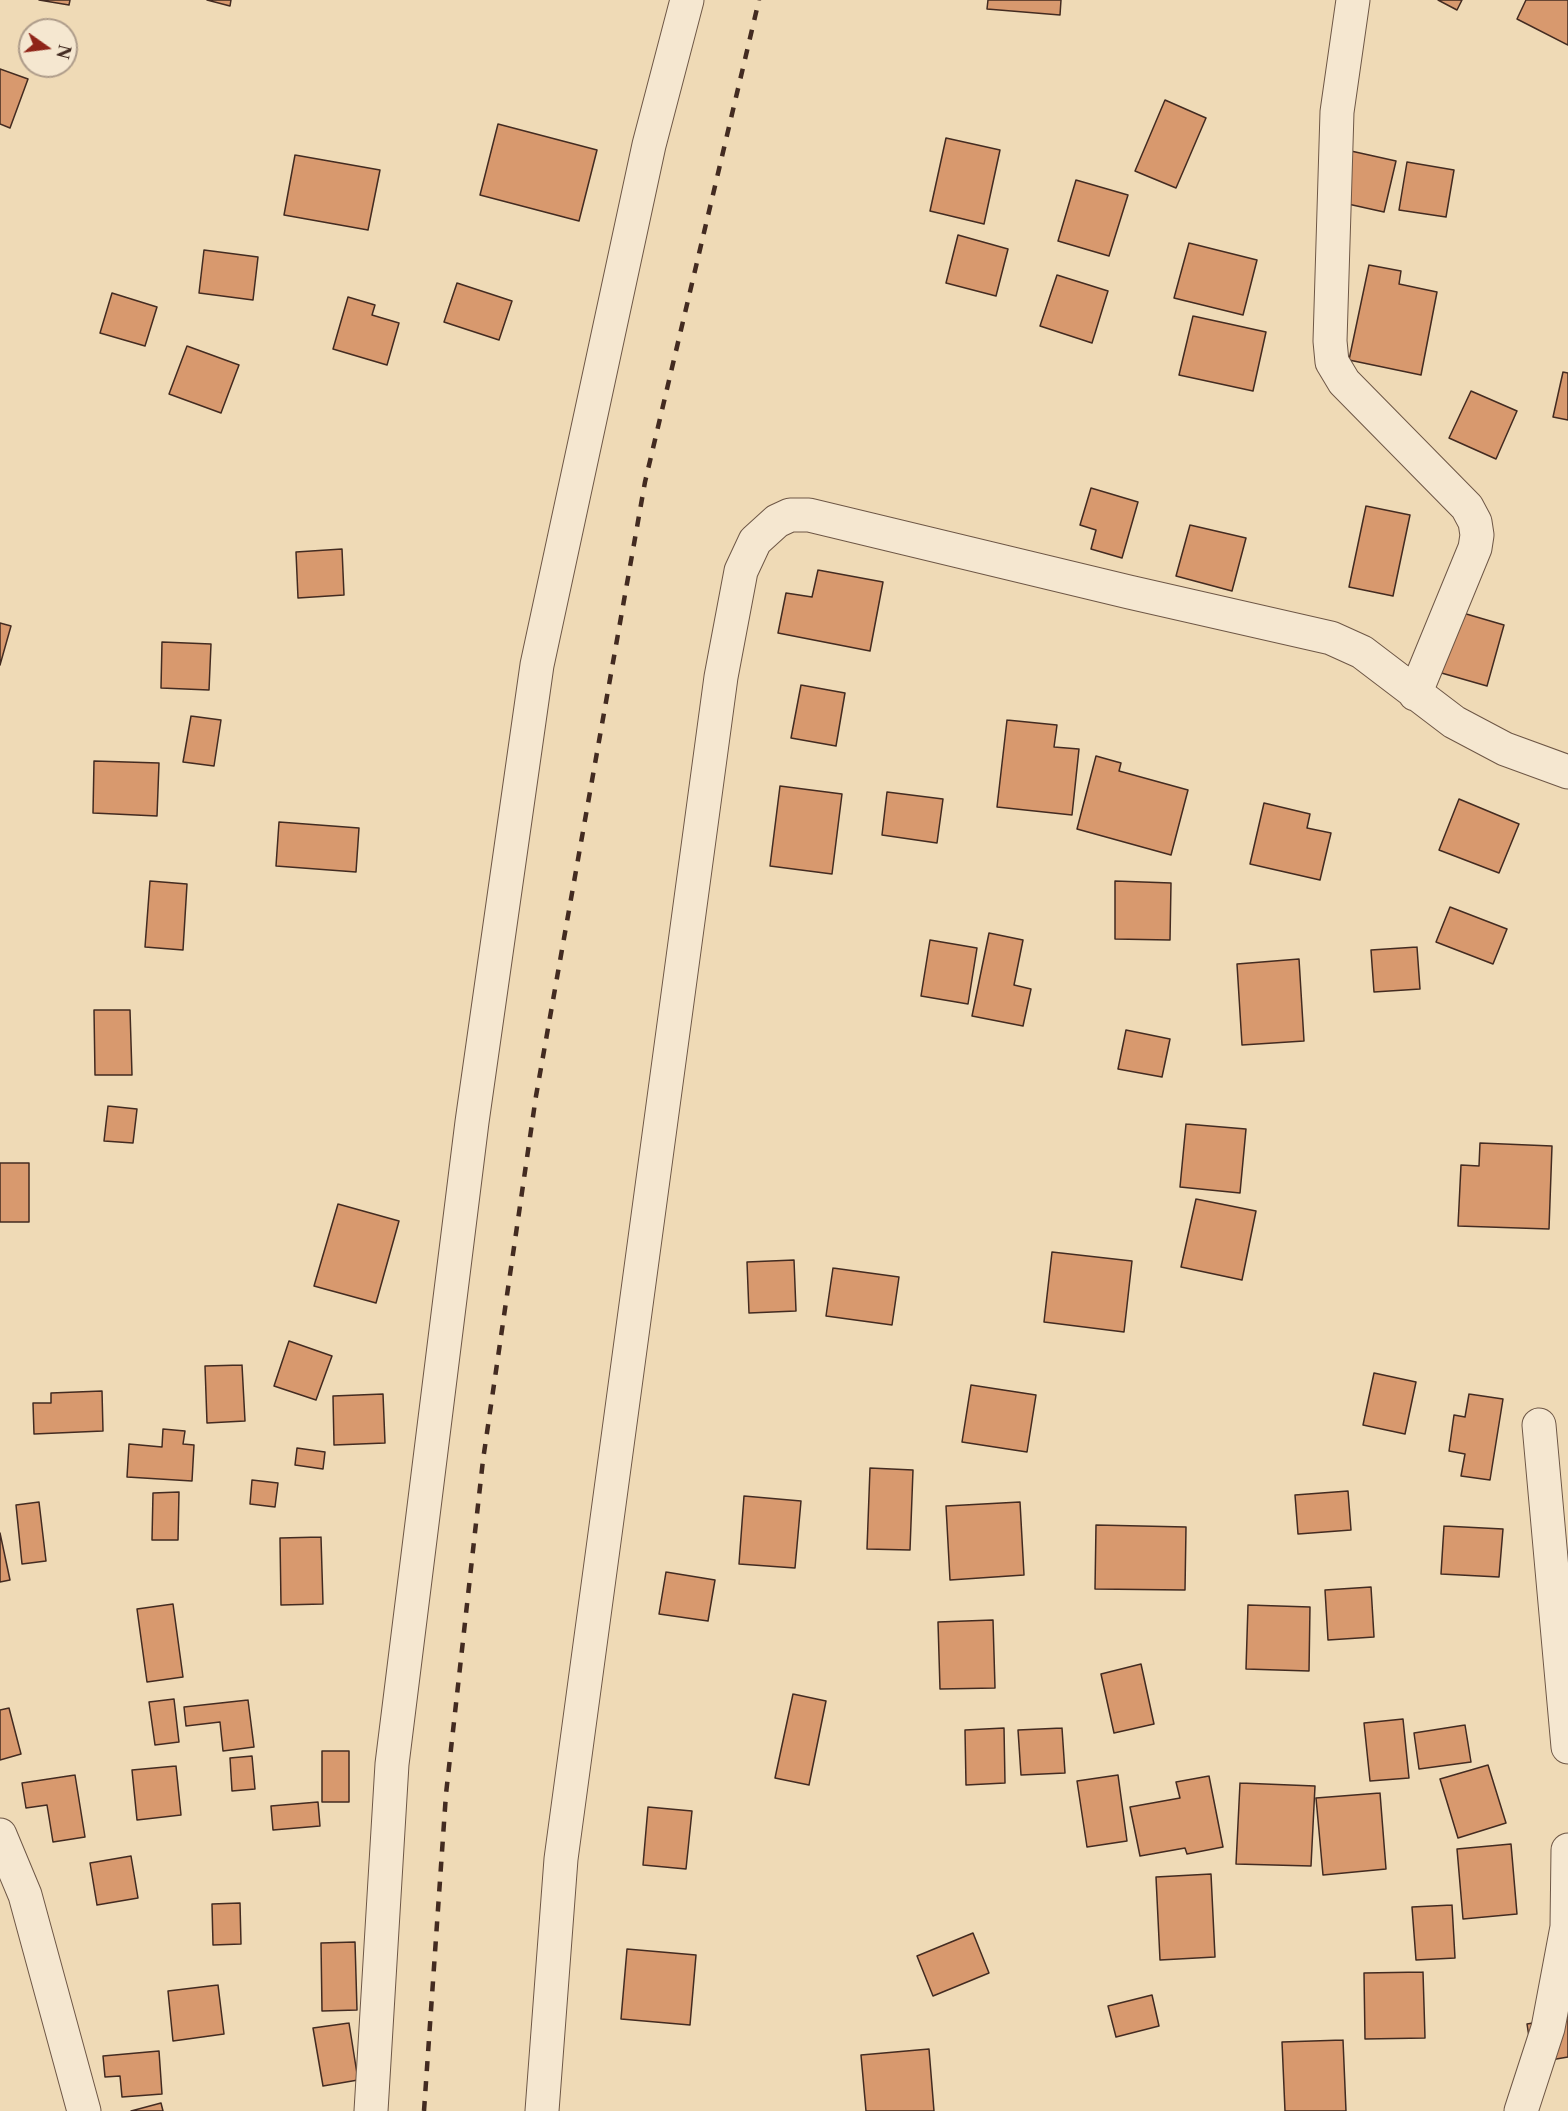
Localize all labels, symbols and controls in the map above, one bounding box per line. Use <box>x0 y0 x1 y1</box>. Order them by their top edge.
north arrow <box>18 18 78 78</box>
text: N <box>52 43 75 61</box>

